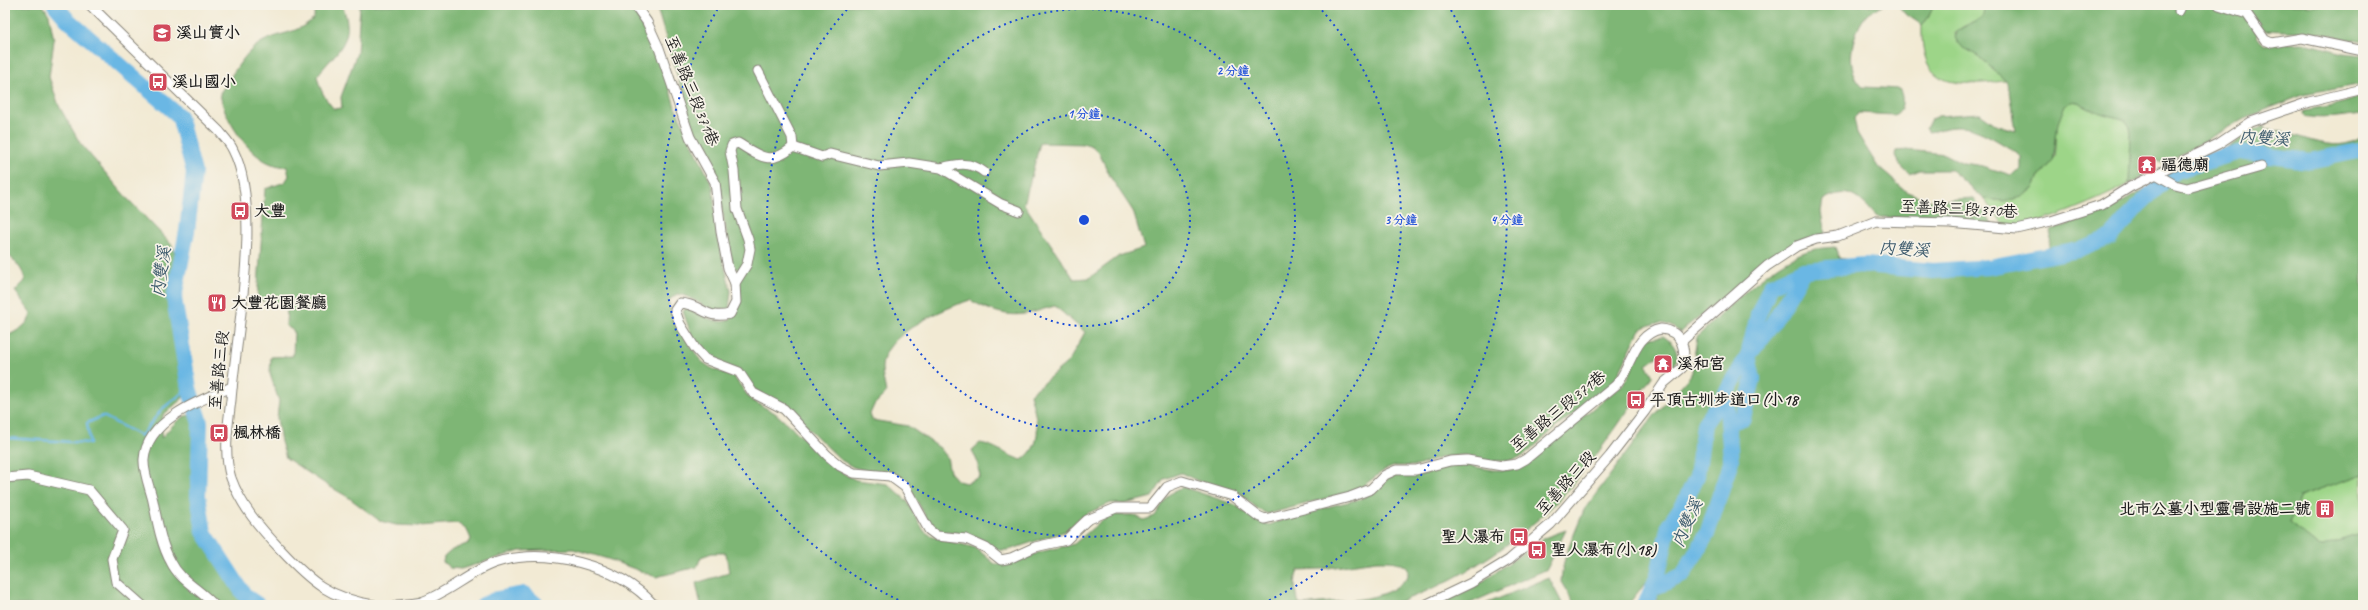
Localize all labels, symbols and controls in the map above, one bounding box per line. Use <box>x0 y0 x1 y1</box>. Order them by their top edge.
school or university icon: 溪山實小 <box>151 22 173 44</box>
place label: 溪山實小 <box>176 23 240 43</box>
street label: 至善路三段371巷 <box>661 33 723 149</box>
text: 2 分鐘 <box>1217 63 1249 79</box>
bus stop icon: 溪山國小 <box>147 71 169 93</box>
place label: 溪山國小 <box>172 72 236 92</box>
text: 1 分鐘 <box>1068 106 1100 122</box>
water label: 內雙溪 <box>2238 126 2291 150</box>
temple icon: 福德廟 <box>2136 154 2158 176</box>
place label: 福德廟 <box>2161 155 2209 175</box>
street label: 至善路三段370巷 <box>1900 196 2018 222</box>
bus stop icon: 大豐 <box>229 200 251 222</box>
place label: 大豐 <box>254 201 286 221</box>
text: 3 分鐘 <box>1385 212 1417 228</box>
text: 4 分鐘 <box>1491 212 1523 228</box>
centre of rings <box>1077 213 1091 227</box>
water label: 內雙溪 <box>1878 237 1931 261</box>
water label: 內雙溪 <box>147 244 175 299</box>
restaurant icon: 大豐花園餐廳 <box>206 292 228 314</box>
place label: 大豐花園餐廳 <box>231 293 327 313</box>
street label: 至善路三段 <box>205 329 233 411</box>
temple icon: 溪和宮 <box>1652 353 1674 375</box>
place label: 溪和宮 <box>1677 354 1725 374</box>
street label: 至善路三段371巷 <box>1506 366 1610 456</box>
bus stop icon: 平頂古圳步道口(小18 <box>1625 389 1647 411</box>
place label: 平頂古圳步道口(小18 <box>1650 390 1799 410</box>
bus stop icon: 楓林橋 <box>208 422 230 444</box>
place label: 楓林橋 <box>233 423 281 443</box>
street label: 至善路三段 <box>1532 447 1600 519</box>
water label: 內雙溪 <box>1667 495 1707 551</box>
building icon: 北市公墓小型靈骨設施二號 <box>2314 498 2336 520</box>
place label: 北市公墓小型靈骨設施二號 <box>2119 499 2311 519</box>
bus stop icon: 聖人瀑布 <box>1508 526 1530 548</box>
place label: 聖人瀑布 <box>1441 527 1505 547</box>
bus stop icon: 聖人瀑布(小18) <box>1526 539 1548 561</box>
place label: 聖人瀑布(小18) <box>1551 540 1658 560</box>

